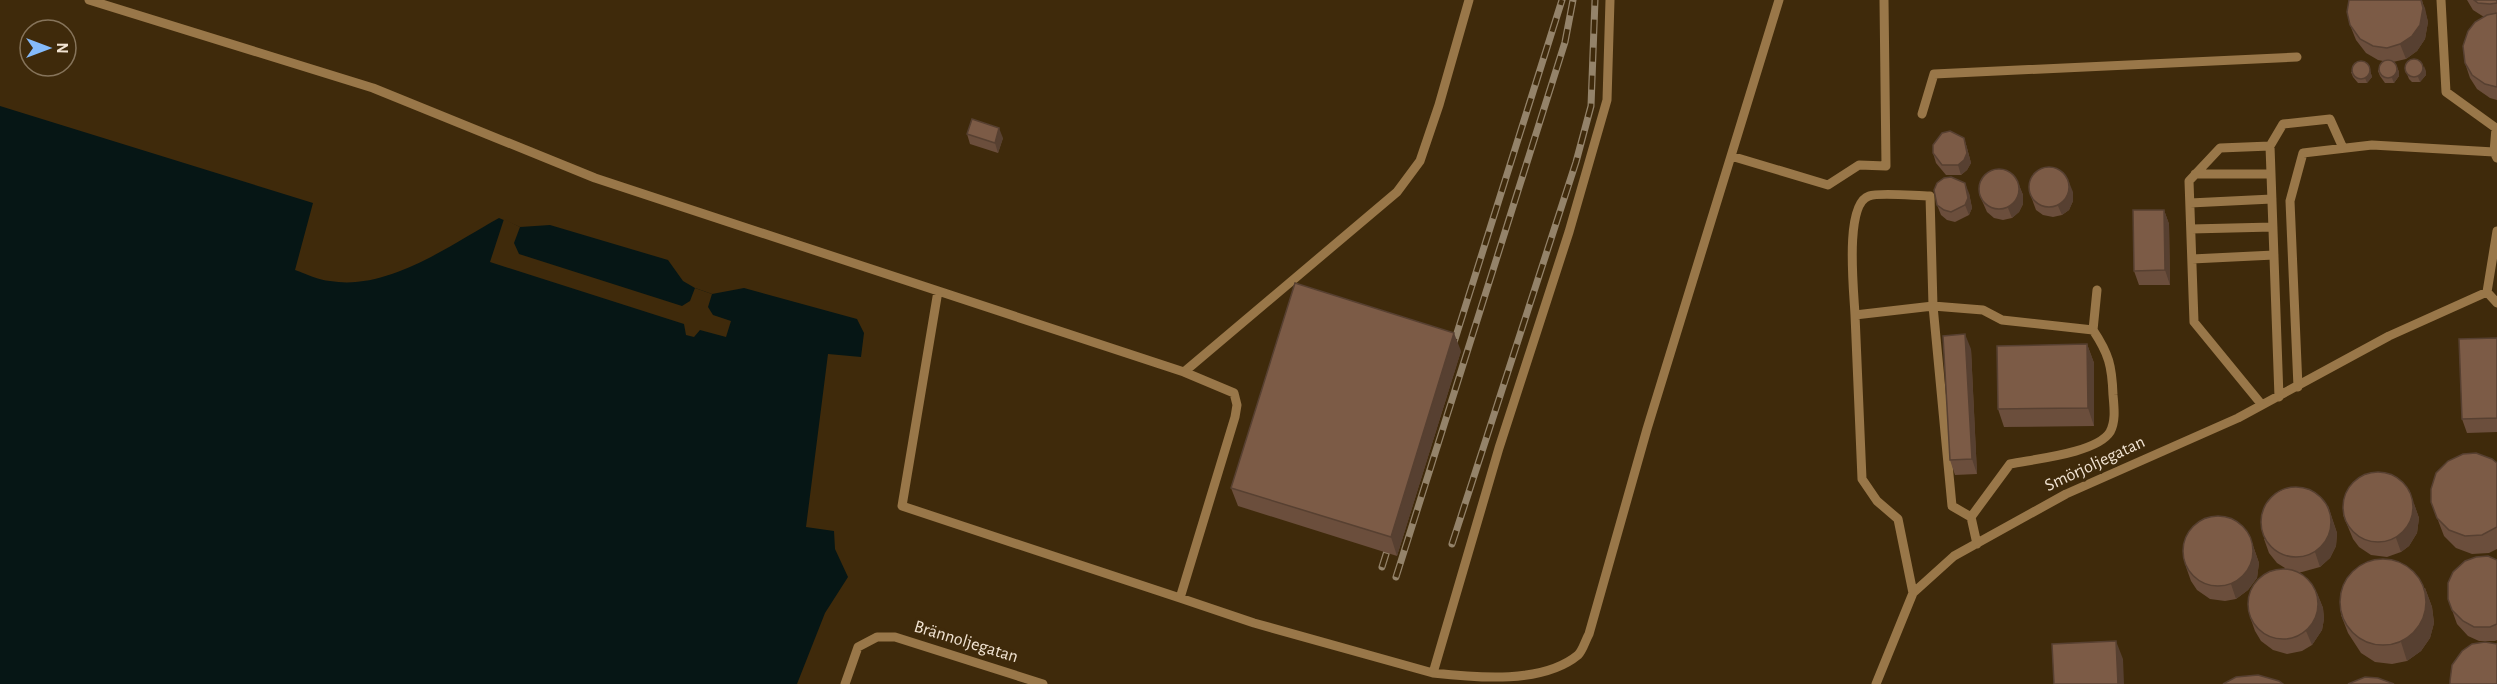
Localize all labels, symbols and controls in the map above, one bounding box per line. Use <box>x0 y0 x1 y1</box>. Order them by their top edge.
north arrow <box>18 18 78 78</box>
text: N <box>54 42 70 54</box>
street label: Smörjoljegatan <box>2042 433 2148 495</box>
street label: Brännoljegatan <box>912 618 1020 666</box>

